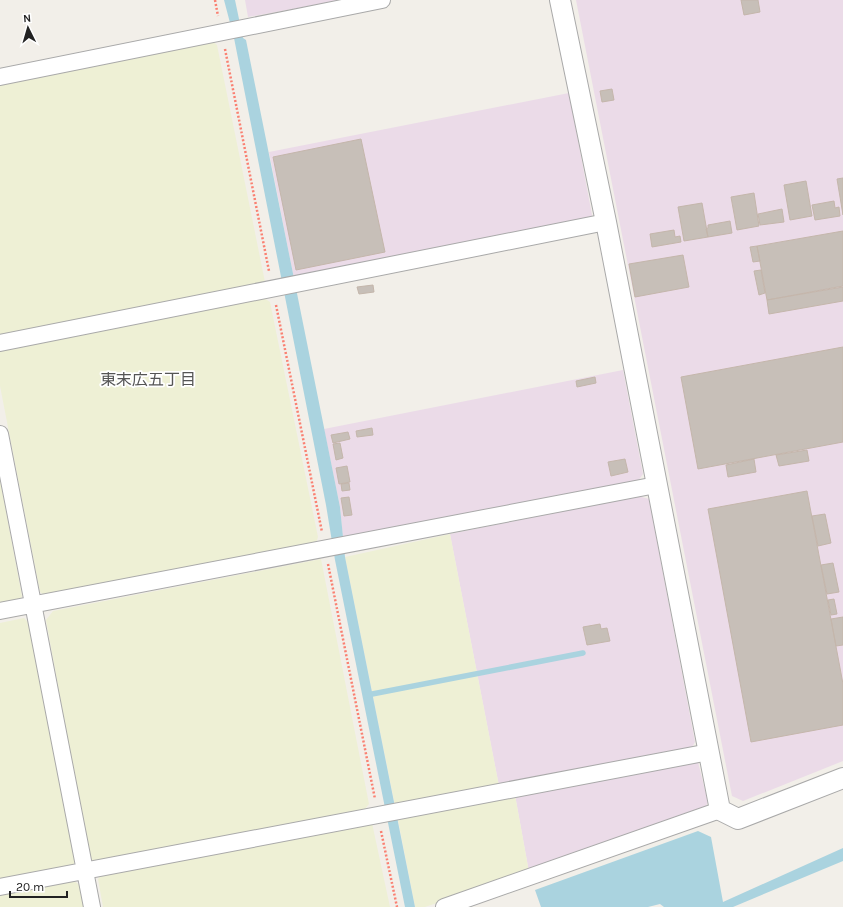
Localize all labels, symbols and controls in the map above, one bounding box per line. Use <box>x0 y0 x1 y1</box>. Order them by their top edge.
north arrow <box>8 8 48 48</box>
text: N <box>23 12 32 25</box>
district label: 東末広五丁目 <box>100 370 196 389</box>
scale bar <box>10 873 67 899</box>
text: 20 m <box>16 880 44 894</box>

